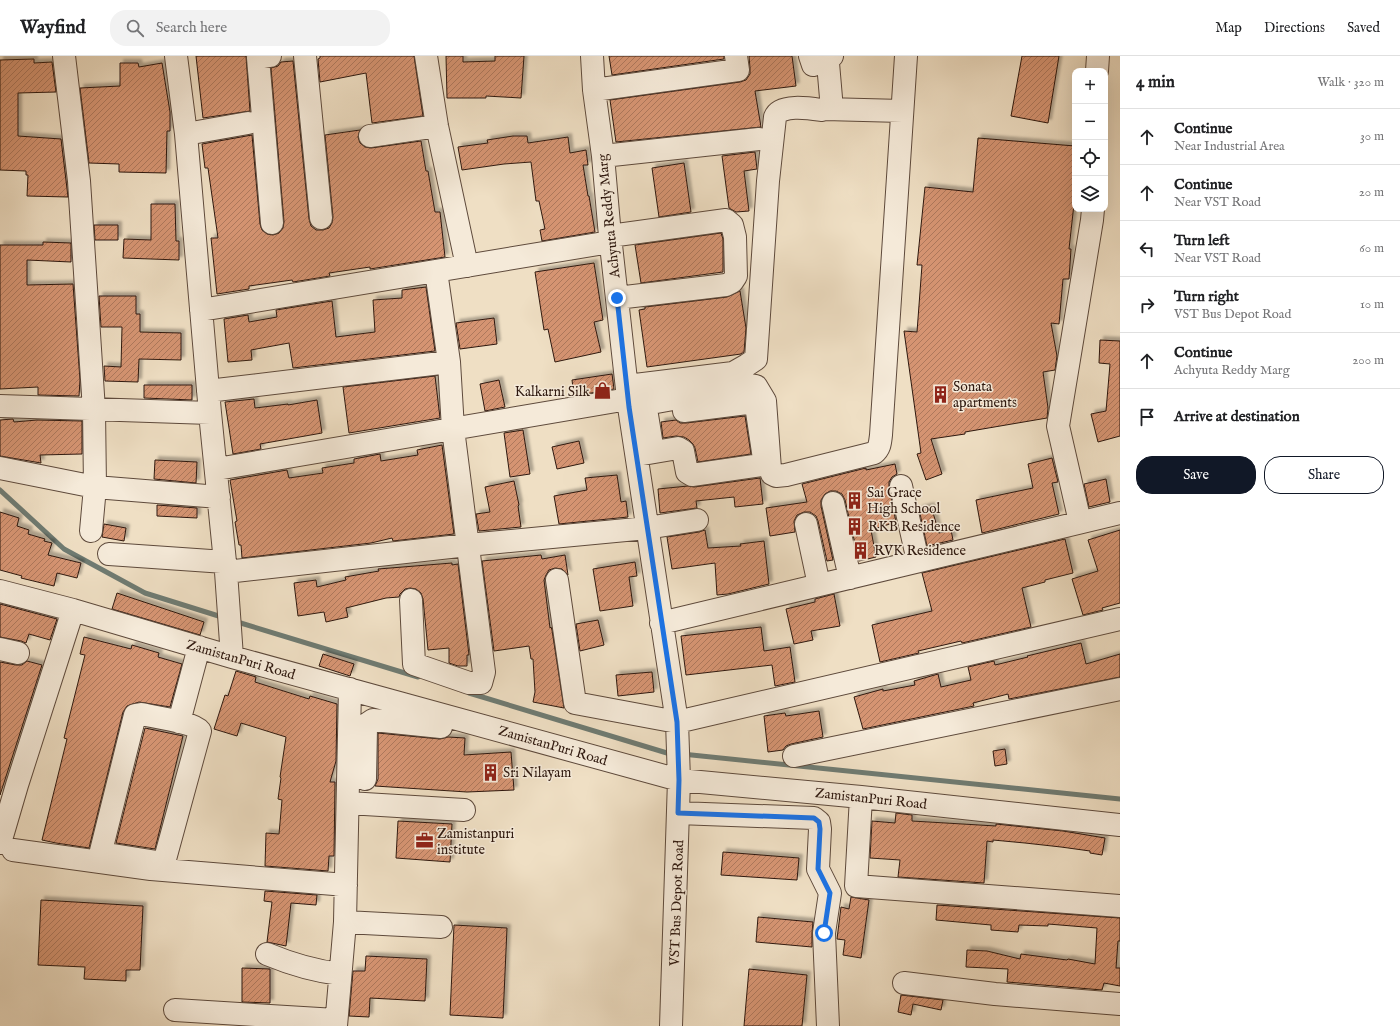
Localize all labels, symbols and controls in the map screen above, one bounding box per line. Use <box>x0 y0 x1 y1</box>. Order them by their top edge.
search box <box>110 10 390 46</box>
text: Wayfind <box>20 16 86 40</box>
icon: search <box>124 17 146 39</box>
text: Search here <box>156 18 227 37</box>
text: Map <box>1215 19 1242 37</box>
text: Directions <box>1264 19 1325 37</box>
text: Saved <box>1347 19 1380 37</box>
map controls <box>1072 68 1108 212</box>
button: + <box>1072 68 1108 104</box>
text: 4 min <box>1136 72 1175 93</box>
text: Walk · 320 m <box>1318 74 1384 91</box>
button: − <box>1072 104 1108 140</box>
text: Continue <box>1174 119 1232 138</box>
icon: ahead <box>1136 126 1158 148</box>
text: 30 m <box>1360 128 1384 145</box>
text: Near Industrial Area <box>1174 138 1285 155</box>
button: locate <box>1072 140 1108 176</box>
street label: Achyuta Reddy Marg <box>593 153 625 280</box>
text: Continue <box>1174 175 1232 194</box>
button: layers <box>1072 176 1108 212</box>
icon: ahead <box>1136 182 1158 204</box>
text: 20 m <box>1359 184 1384 201</box>
text: Near VST Road <box>1174 194 1261 211</box>
text: Turn left <box>1174 231 1230 250</box>
icon: left <box>1136 238 1158 260</box>
text: 60 m <box>1359 240 1384 257</box>
text: Near VST Road <box>1174 250 1261 267</box>
text: Turn right <box>1174 287 1239 306</box>
route end <box>608 289 626 307</box>
icon: right <box>1136 294 1158 316</box>
text: 10 m <box>1360 296 1384 313</box>
text: VST Bus Depot Road <box>1174 306 1291 323</box>
text: Continue <box>1174 343 1232 362</box>
icon: ahead <box>1136 350 1158 372</box>
text: 200 m <box>1352 352 1384 369</box>
text: Achyuta Reddy Marg <box>1174 362 1290 379</box>
place label: Sonata apartments <box>953 378 1017 412</box>
shop icon: Kalkarni Silk <box>593 381 613 401</box>
place label: Kalkarni Silk <box>515 383 591 401</box>
building icon: Sonata apartments <box>930 384 950 404</box>
icon: arrive <box>1136 406 1158 428</box>
text: Arrive at destination <box>1174 407 1300 426</box>
button: Save <box>1136 456 1256 494</box>
button: Share <box>1264 456 1384 494</box>
place label: Sai Grace High School <box>867 484 940 518</box>
building icon: Sai Grace High School <box>844 490 864 510</box>
building icon: RKB Residence <box>845 516 865 536</box>
place label: RKB Residence <box>868 518 961 536</box>
building icon: RVK Residence <box>851 540 871 560</box>
place label: RVK Residence <box>874 542 966 560</box>
street label: ZamistanPuri Road <box>184 636 298 684</box>
street label: ZamistanPuri Road <box>496 722 610 770</box>
building icon: Sri Nilayam <box>480 762 500 782</box>
place label: Sri Nilayam <box>503 764 571 782</box>
street label: ZamistanPuri Road <box>814 784 928 814</box>
place label: Zamistanpuri institute <box>437 825 515 859</box>
office icon: Zamistanpuri institute <box>414 831 434 851</box>
street label: VST Bus Depot Road <box>666 839 688 968</box>
route start <box>815 924 833 942</box>

